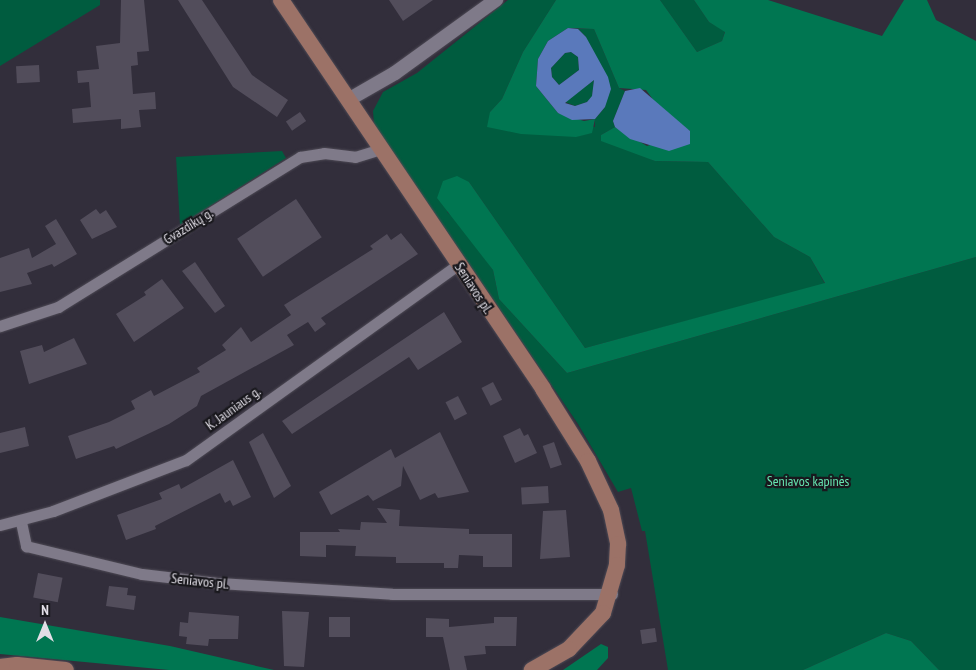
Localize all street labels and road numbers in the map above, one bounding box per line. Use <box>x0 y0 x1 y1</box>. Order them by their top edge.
street label: Gvazdikų g. <box>160 204 216 248</box>
street label: Seniavos pl. <box>451 259 497 317</box>
street label: K. Jauniaus g. <box>202 382 264 434</box>
street label: Seniavos pl. <box>170 570 230 592</box>

